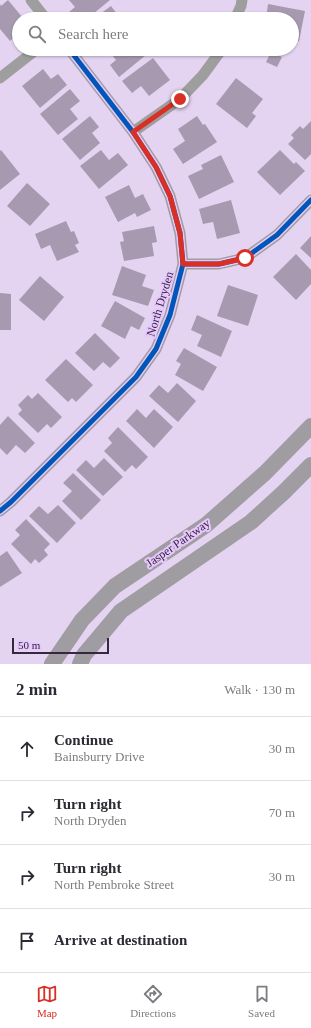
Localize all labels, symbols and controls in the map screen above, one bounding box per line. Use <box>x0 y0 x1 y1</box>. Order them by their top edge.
search box <box>12 12 299 56</box>
icon: search <box>26 23 48 45</box>
text: Search here <box>58 26 128 42</box>
route end <box>171 90 189 108</box>
route start <box>236 249 254 267</box>
street label: North Dryden <box>144 270 176 338</box>
street label: Jasper Parkway <box>143 516 213 570</box>
scale bar <box>12 636 109 655</box>
text: 50 m <box>18 639 40 651</box>
text: 2 min <box>16 680 57 699</box>
text: Walk · 130 m <box>224 682 295 697</box>
text: Continue <box>54 732 113 748</box>
icon: ahead <box>16 738 38 760</box>
text: 30 m <box>269 741 295 756</box>
text: Bainsburry Drive <box>54 749 145 764</box>
text: Turn right <box>54 796 121 812</box>
icon: right <box>16 802 38 824</box>
text: 70 m <box>269 805 295 820</box>
text: North Dryden <box>54 813 127 828</box>
text: Turn right <box>54 860 121 876</box>
icon: right <box>16 866 38 888</box>
text: 30 m <box>269 869 295 884</box>
text: North Pembroke Street <box>54 877 174 892</box>
icon: arrive <box>16 930 38 952</box>
text: Arrive at destination <box>54 932 187 948</box>
tab: Map <box>36 983 58 1019</box>
tab: Directions <box>130 983 176 1019</box>
tab: Saved <box>248 983 275 1019</box>

